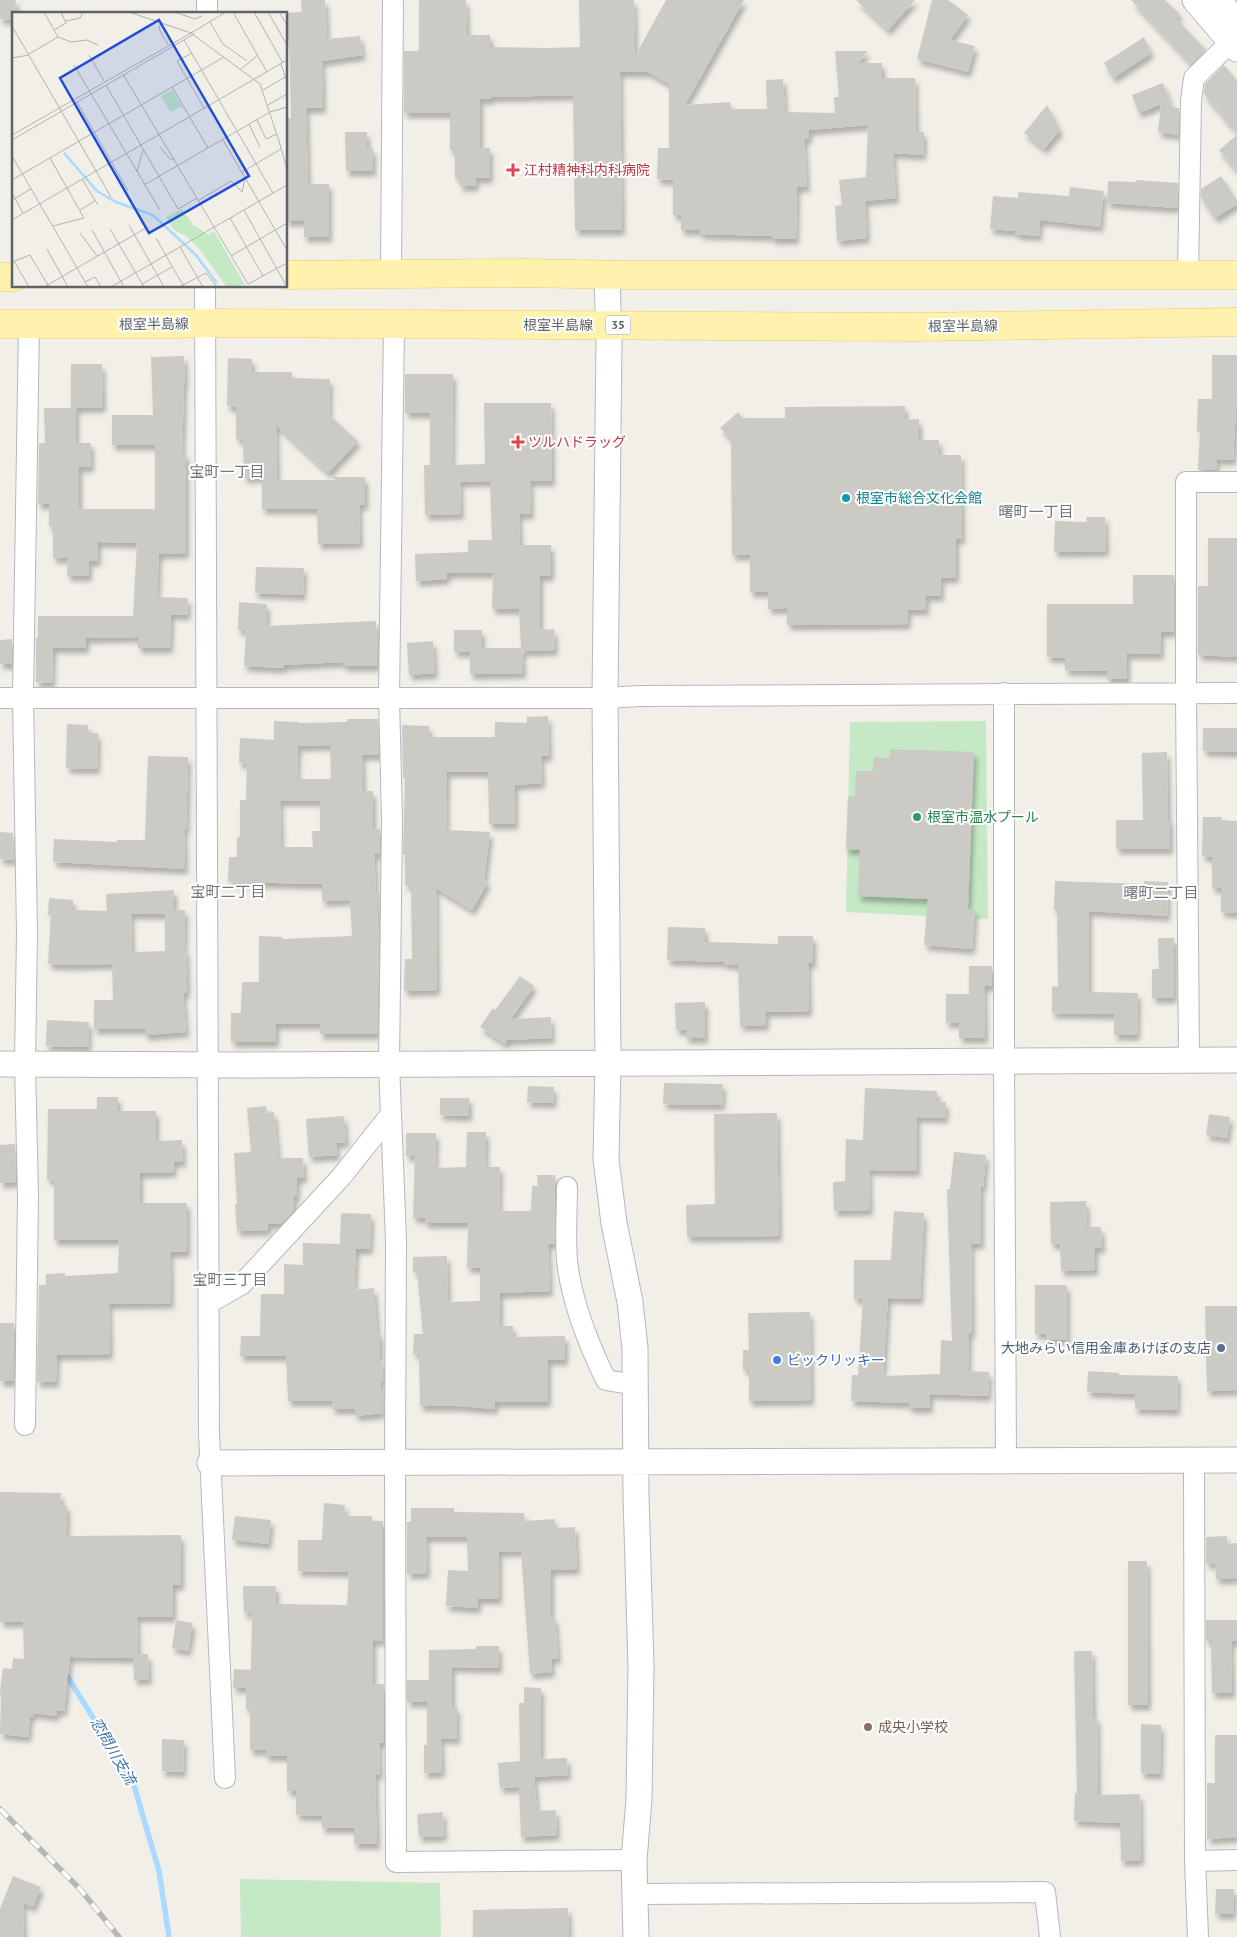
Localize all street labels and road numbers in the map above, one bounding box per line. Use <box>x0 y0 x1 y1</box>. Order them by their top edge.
street label: 根室半島線 <box>119 314 189 334</box>
street label: 根室半島線 <box>523 316 593 334</box>
road number: 35 <box>606 316 630 334</box>
street label: 根室半島線 <box>928 316 998 336</box>

